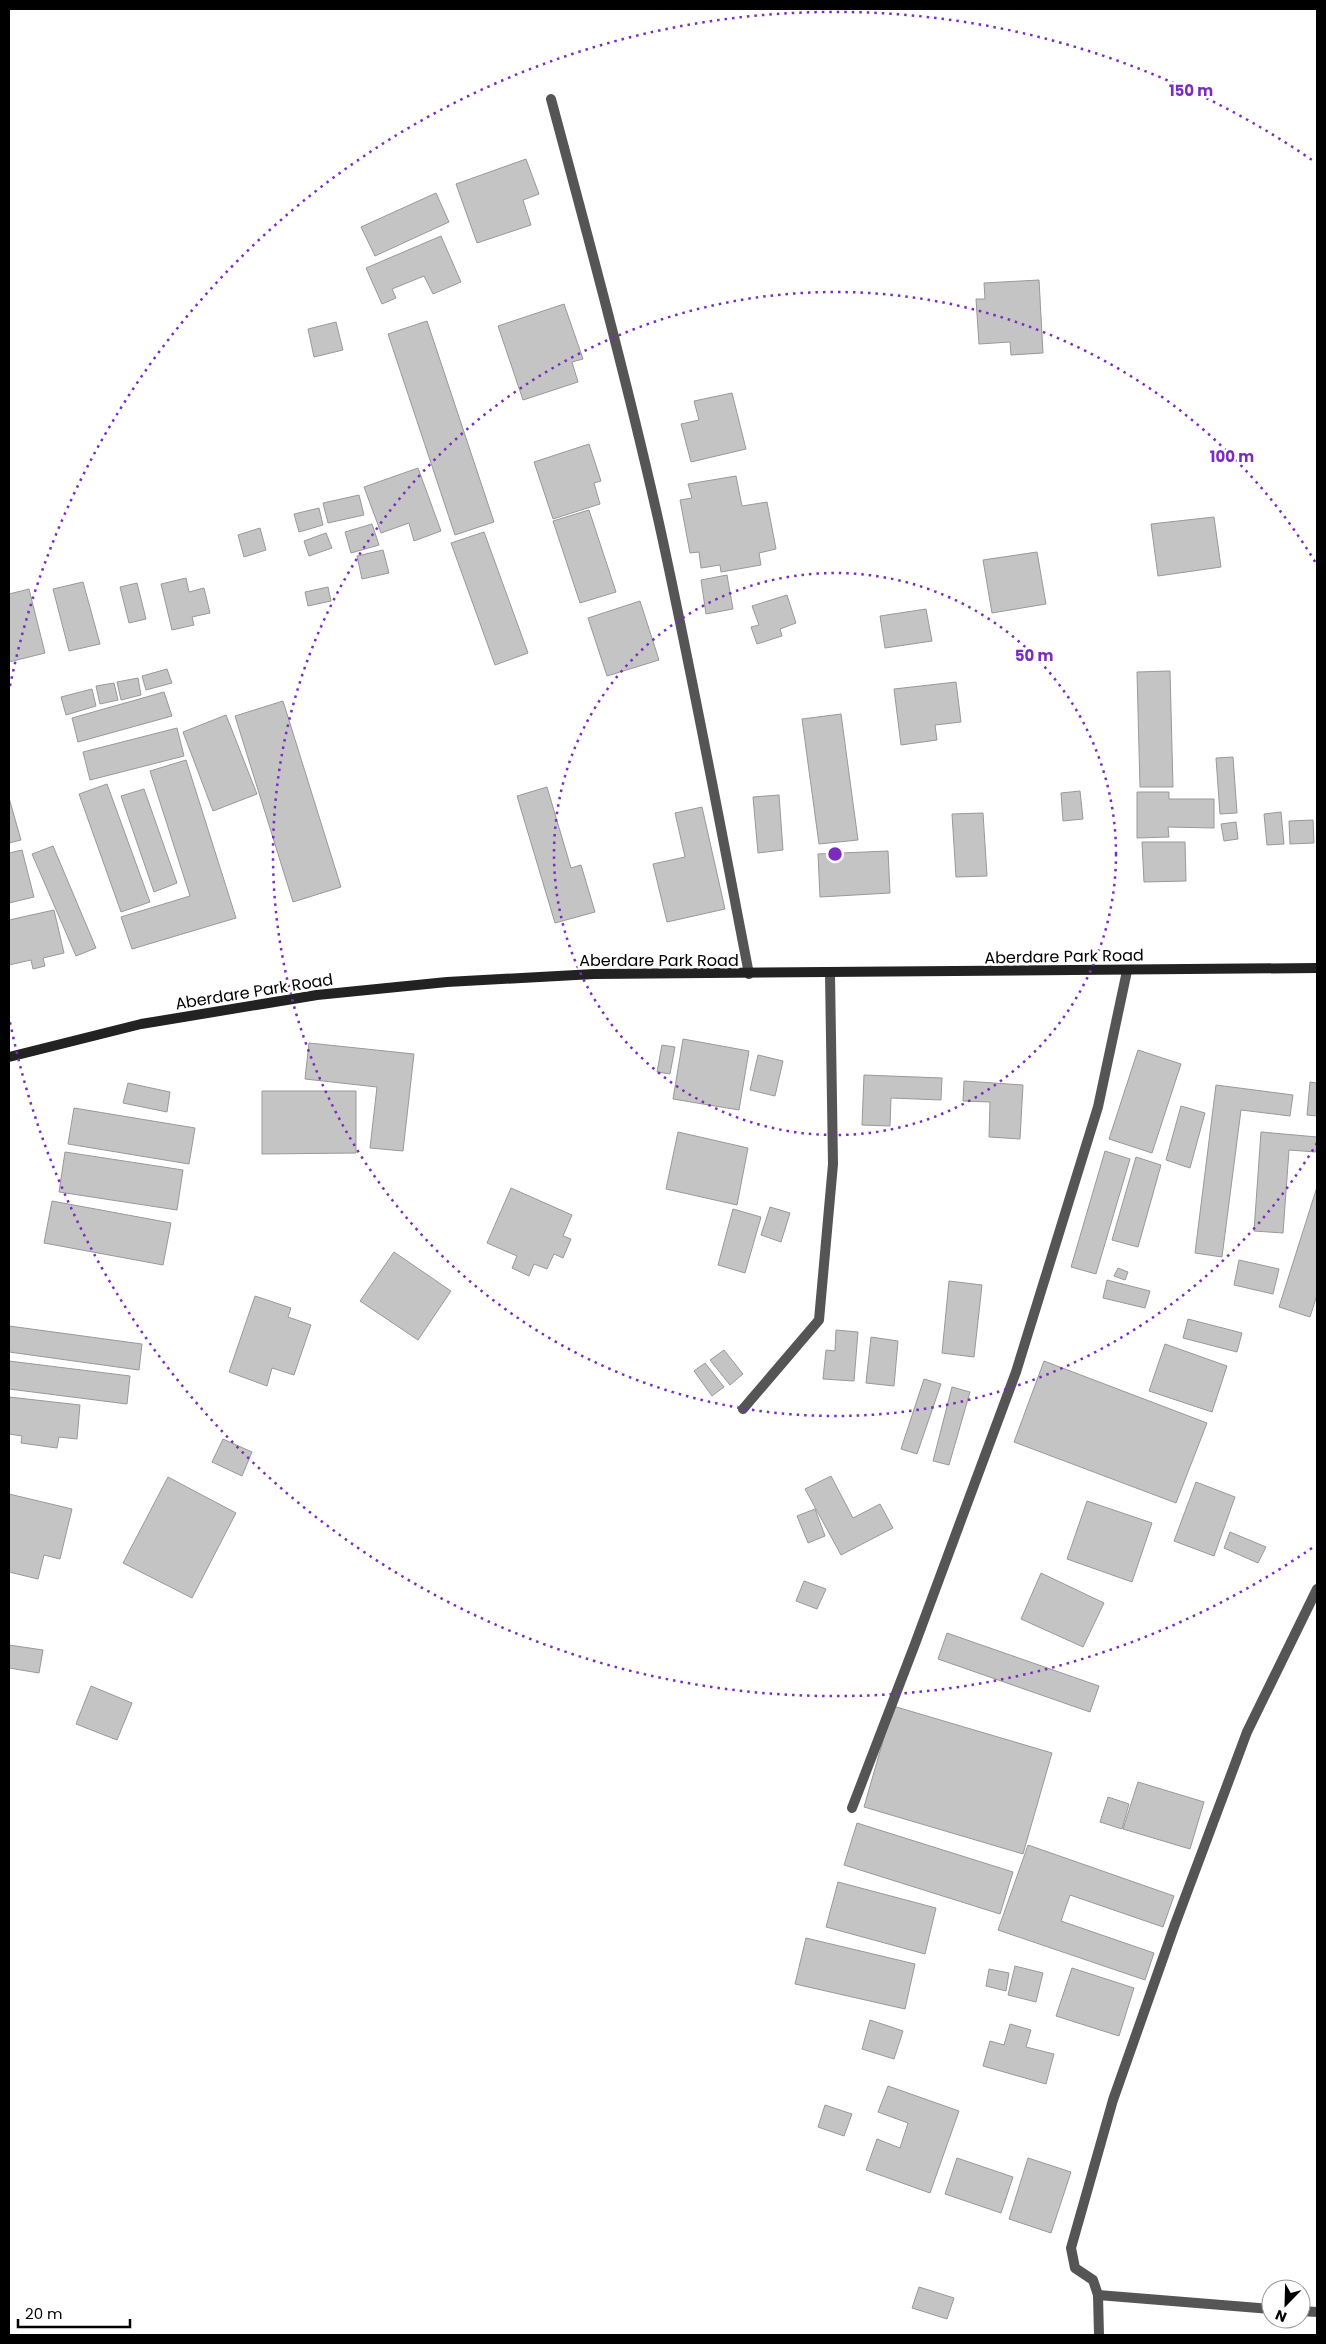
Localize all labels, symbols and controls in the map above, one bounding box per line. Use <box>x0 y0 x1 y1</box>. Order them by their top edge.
text: 150 m <box>1169 80 1213 101</box>
text: 100 m <box>1210 446 1254 467</box>
text: 50 m <box>1015 645 1053 666</box>
centre of rings <box>826 845 844 863</box>
street label: Aberdare Park Road <box>984 944 1144 969</box>
street label: Aberdare Park Road <box>579 949 739 972</box>
street label: Aberdare Park Road <box>174 968 335 1015</box>
north arrow <box>1261 2279 1311 2329</box>
scale bar <box>18 2296 130 2328</box>
text: 20 m <box>25 2303 63 2324</box>
text: N <box>1272 2305 1290 2327</box>

